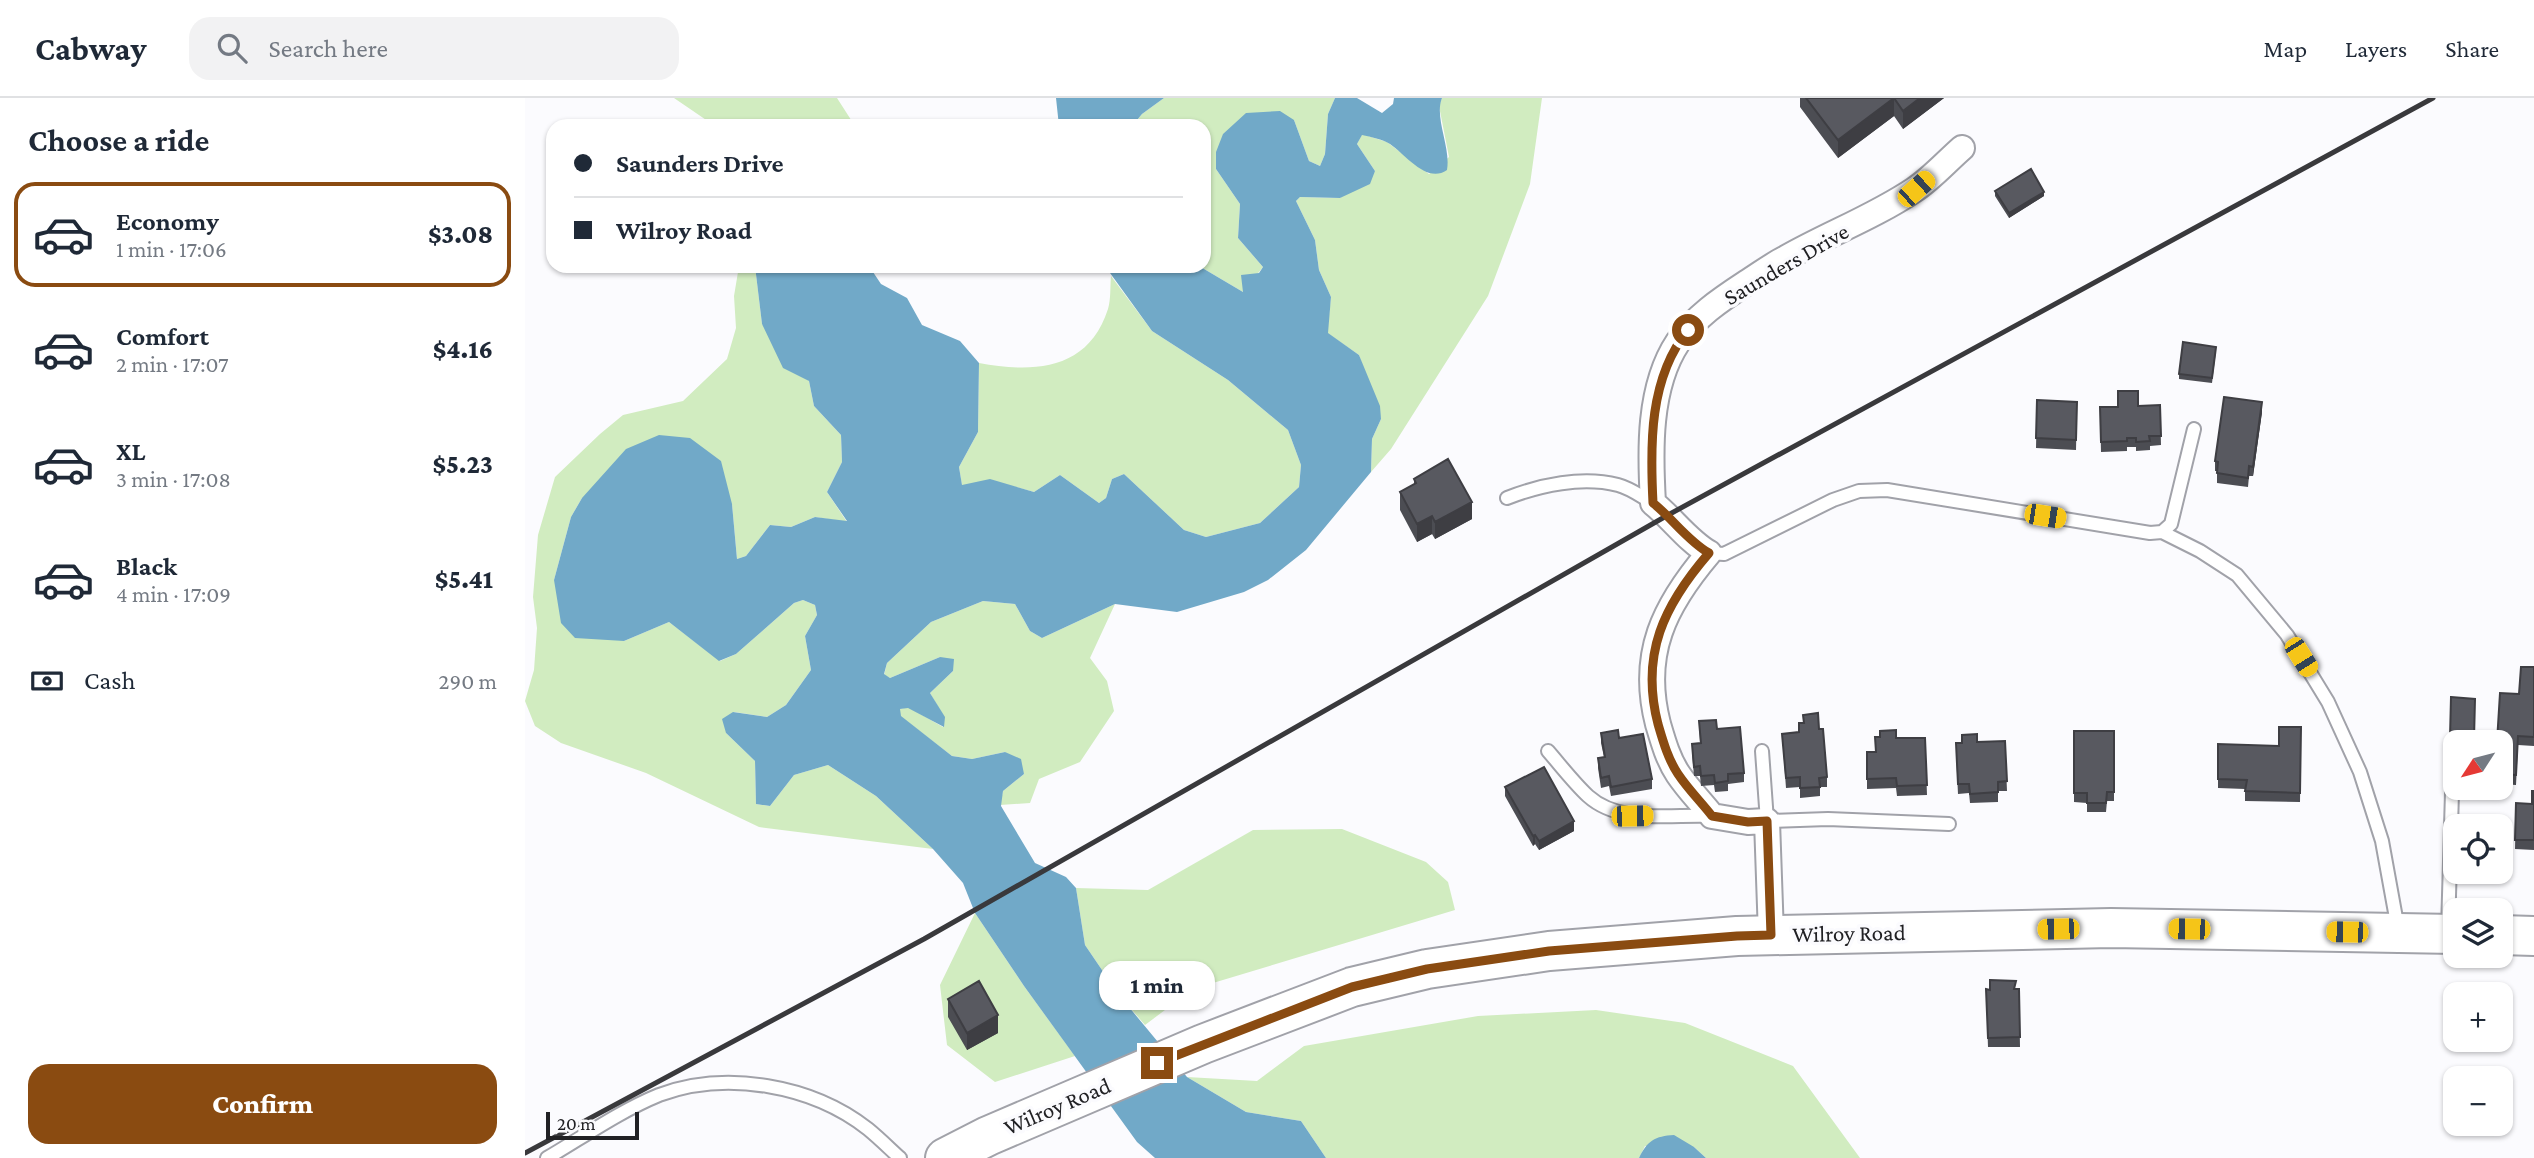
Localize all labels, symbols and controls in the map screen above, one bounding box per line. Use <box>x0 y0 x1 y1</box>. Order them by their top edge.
search box <box>189 17 679 80</box>
icon: search <box>213 29 251 67</box>
text: Cabway <box>35 30 147 67</box>
text: Search here <box>269 34 388 63</box>
text: Map <box>2263 35 2307 62</box>
text: Layers <box>2345 35 2407 62</box>
text: Share <box>2445 35 2499 62</box>
text: Choose a ride <box>28 122 209 158</box>
text: Saunders Drive <box>616 149 784 178</box>
car <box>1894 167 1939 211</box>
icon: car <box>32 203 95 266</box>
text: Economy <box>116 207 219 236</box>
text: Wilroy Road <box>616 216 752 245</box>
street label: Saunders Drive <box>1719 218 1853 310</box>
text: $3.08 <box>428 220 493 249</box>
text: 1 min · 17:06 <box>116 236 227 262</box>
route start <box>1672 314 1704 346</box>
icon: car <box>32 318 95 381</box>
text: Comfort <box>116 322 209 351</box>
text: $4.16 <box>433 335 493 364</box>
text: 2 min · 17:07 <box>116 351 228 377</box>
icon: car <box>32 433 95 496</box>
text: XL <box>116 437 145 466</box>
text: $5.23 <box>433 450 493 479</box>
text: 3 min · 17:08 <box>116 466 231 492</box>
car <box>2023 502 2068 530</box>
icon: car <box>32 548 95 611</box>
text: Black <box>116 552 177 581</box>
text: $5.41 <box>435 565 493 594</box>
text: 4 min · 17:09 <box>116 581 231 607</box>
car <box>2281 634 2322 680</box>
icon: cash <box>28 662 66 700</box>
text: Cash <box>84 666 135 695</box>
text: 290 m <box>439 668 497 694</box>
north arrow <box>2443 730 2513 800</box>
map controls <box>2443 730 2513 1136</box>
car <box>1611 805 1654 827</box>
button: locate <box>2443 814 2513 884</box>
button: layers <box>2443 898 2513 968</box>
car <box>2037 918 2080 940</box>
car <box>2168 918 2211 940</box>
street label: Wilroy Road <box>1792 919 1906 947</box>
car <box>2326 921 2369 943</box>
callout: 1 min <box>1099 962 1215 1010</box>
text: 1 min <box>1130 972 1184 998</box>
button: + <box>2443 982 2513 1052</box>
route end <box>1141 1047 1173 1079</box>
button: Confirm <box>28 1064 497 1144</box>
button: − <box>2443 1066 2513 1136</box>
street label: Wilroy Road <box>1000 1072 1114 1140</box>
scale bar <box>546 1109 639 1141</box>
text: 20 m <box>557 1113 596 1134</box>

